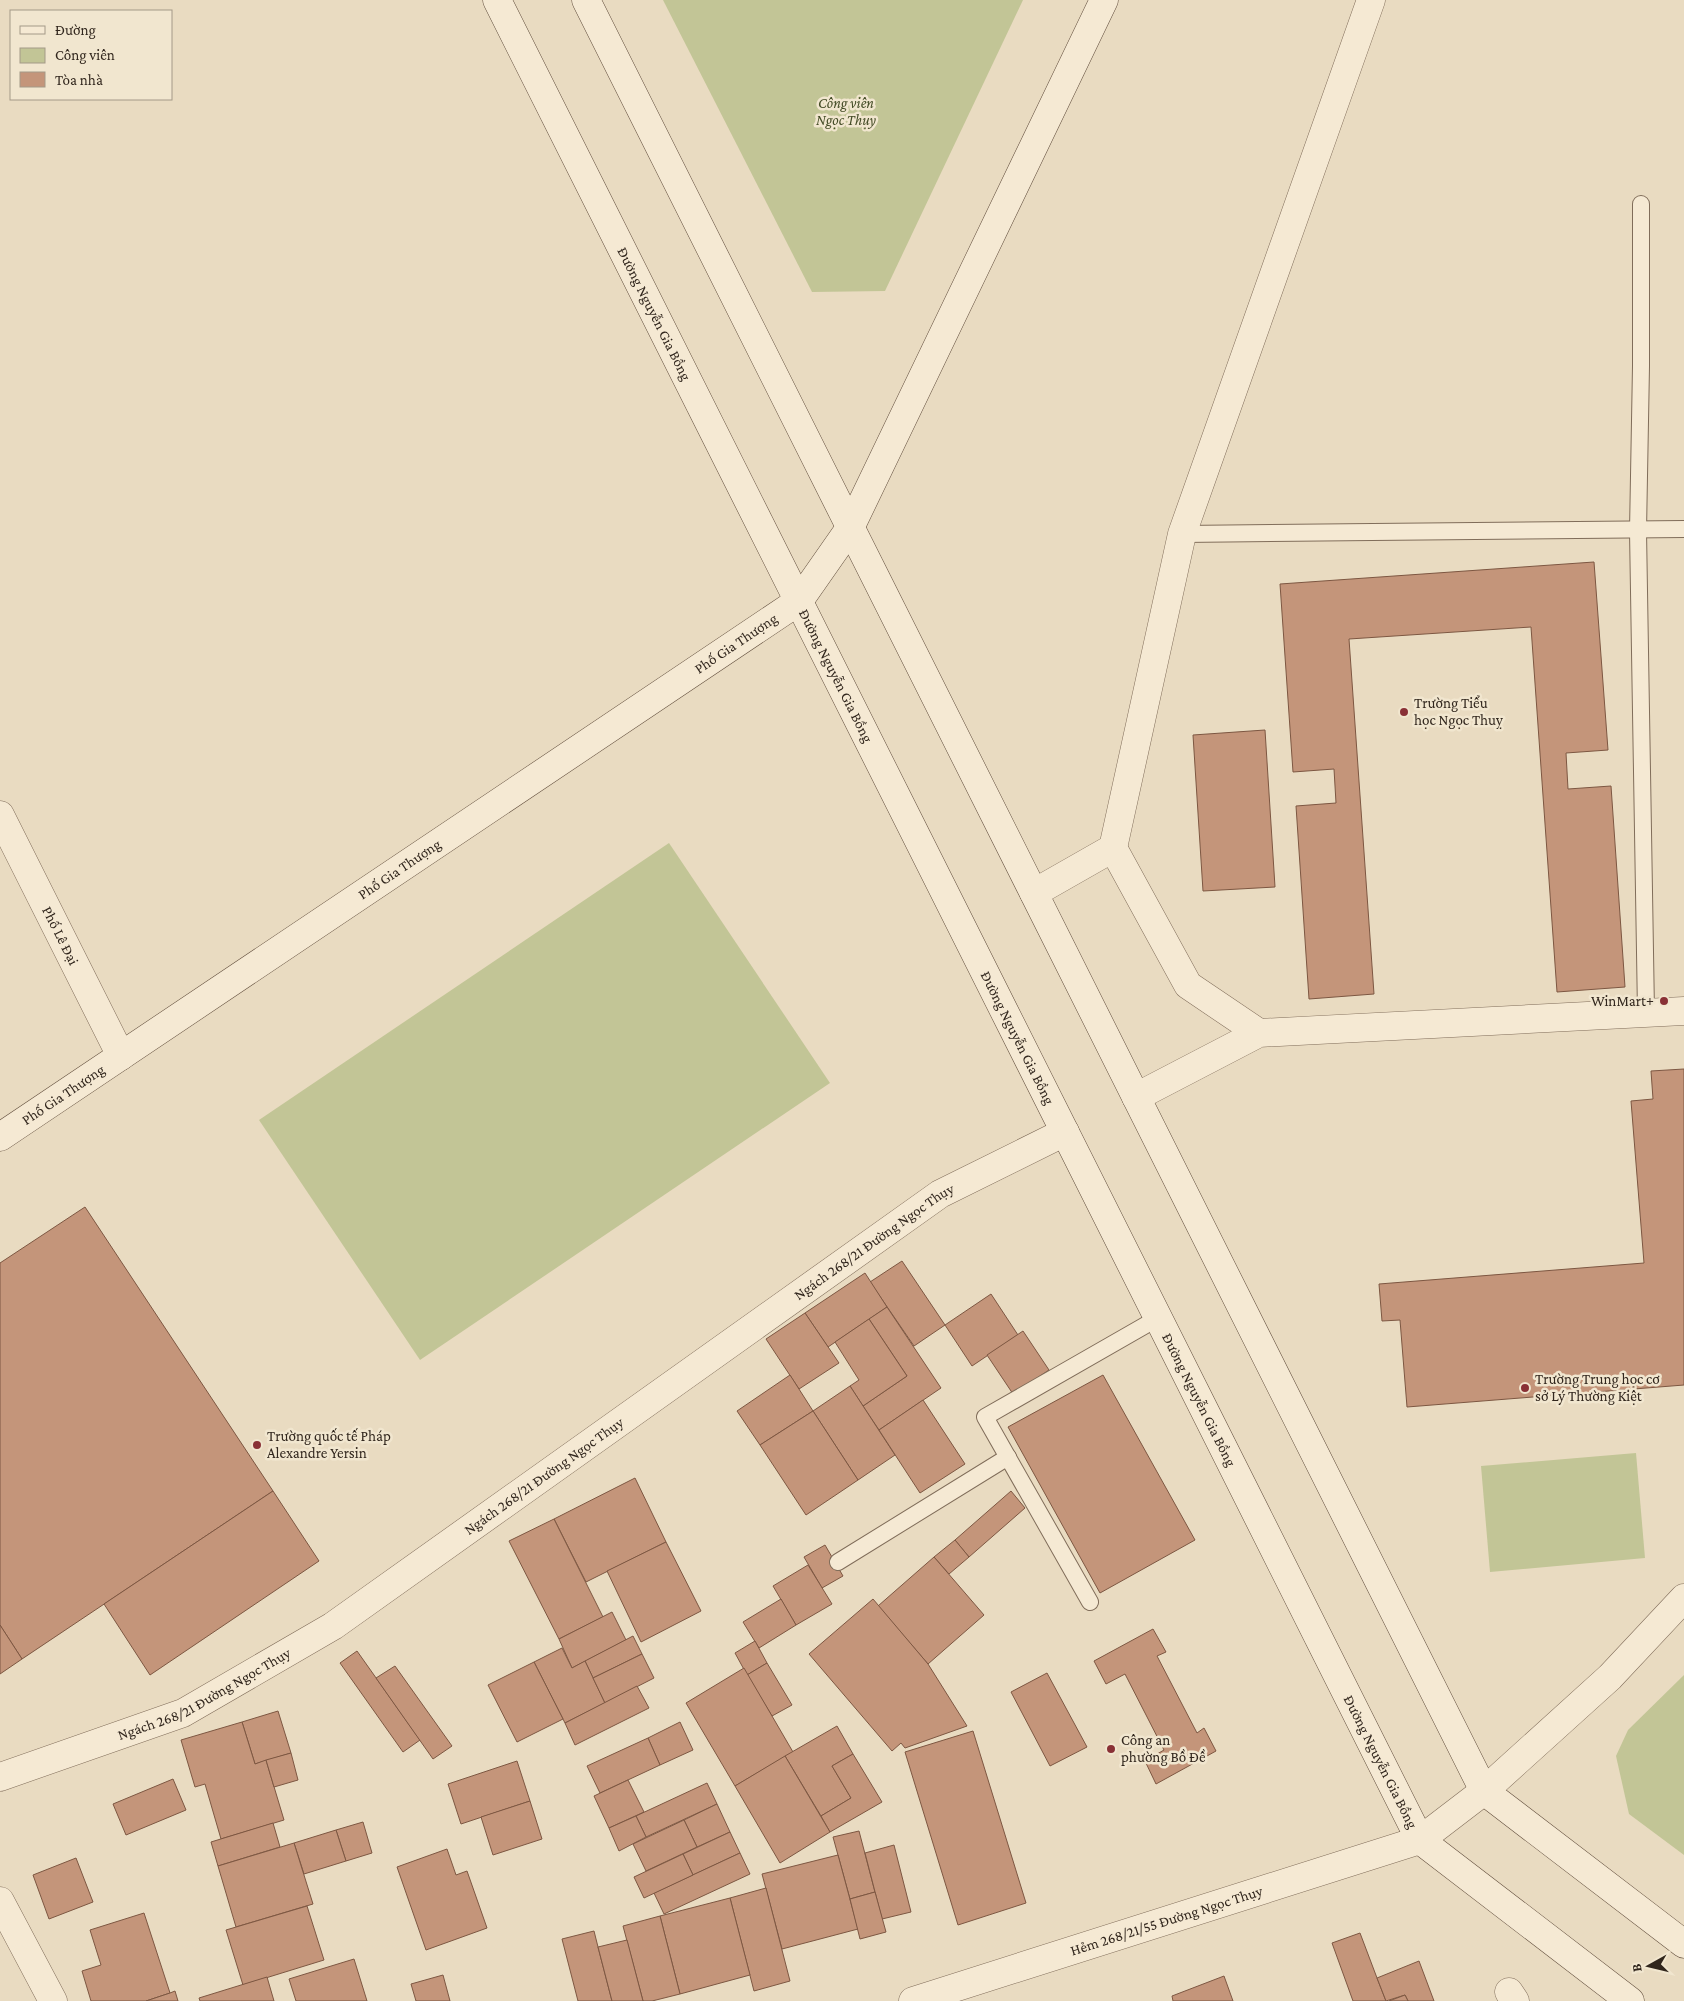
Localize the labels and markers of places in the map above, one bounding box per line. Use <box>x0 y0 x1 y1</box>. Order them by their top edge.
place label: Trường Tiểu học Ngọc Thuỵ <box>1414 695 1503 729</box>
marker: Trường Tiểu học Ngọc Thuỵ <box>1398 706 1410 718</box>
place label: WinMart+ <box>1591 993 1654 1009</box>
marker: WinMart+ <box>1658 995 1670 1007</box>
place label: Trường Trung học cơ sở Lý Thường Kiệt <box>1535 1371 1660 1405</box>
marker: Trường Trung học cơ sở Lý Thường Kiệt <box>1519 1382 1531 1394</box>
place label: Trường quốc tế Pháp Alexandre Yersin <box>267 1427 391 1461</box>
marker: Trường quốc tế Pháp Alexandre Yersin <box>251 1439 263 1451</box>
place label: Công an phường Bồ Đề <box>1121 1732 1206 1766</box>
marker: Công an phường Bồ Đề <box>1105 1743 1117 1755</box>

